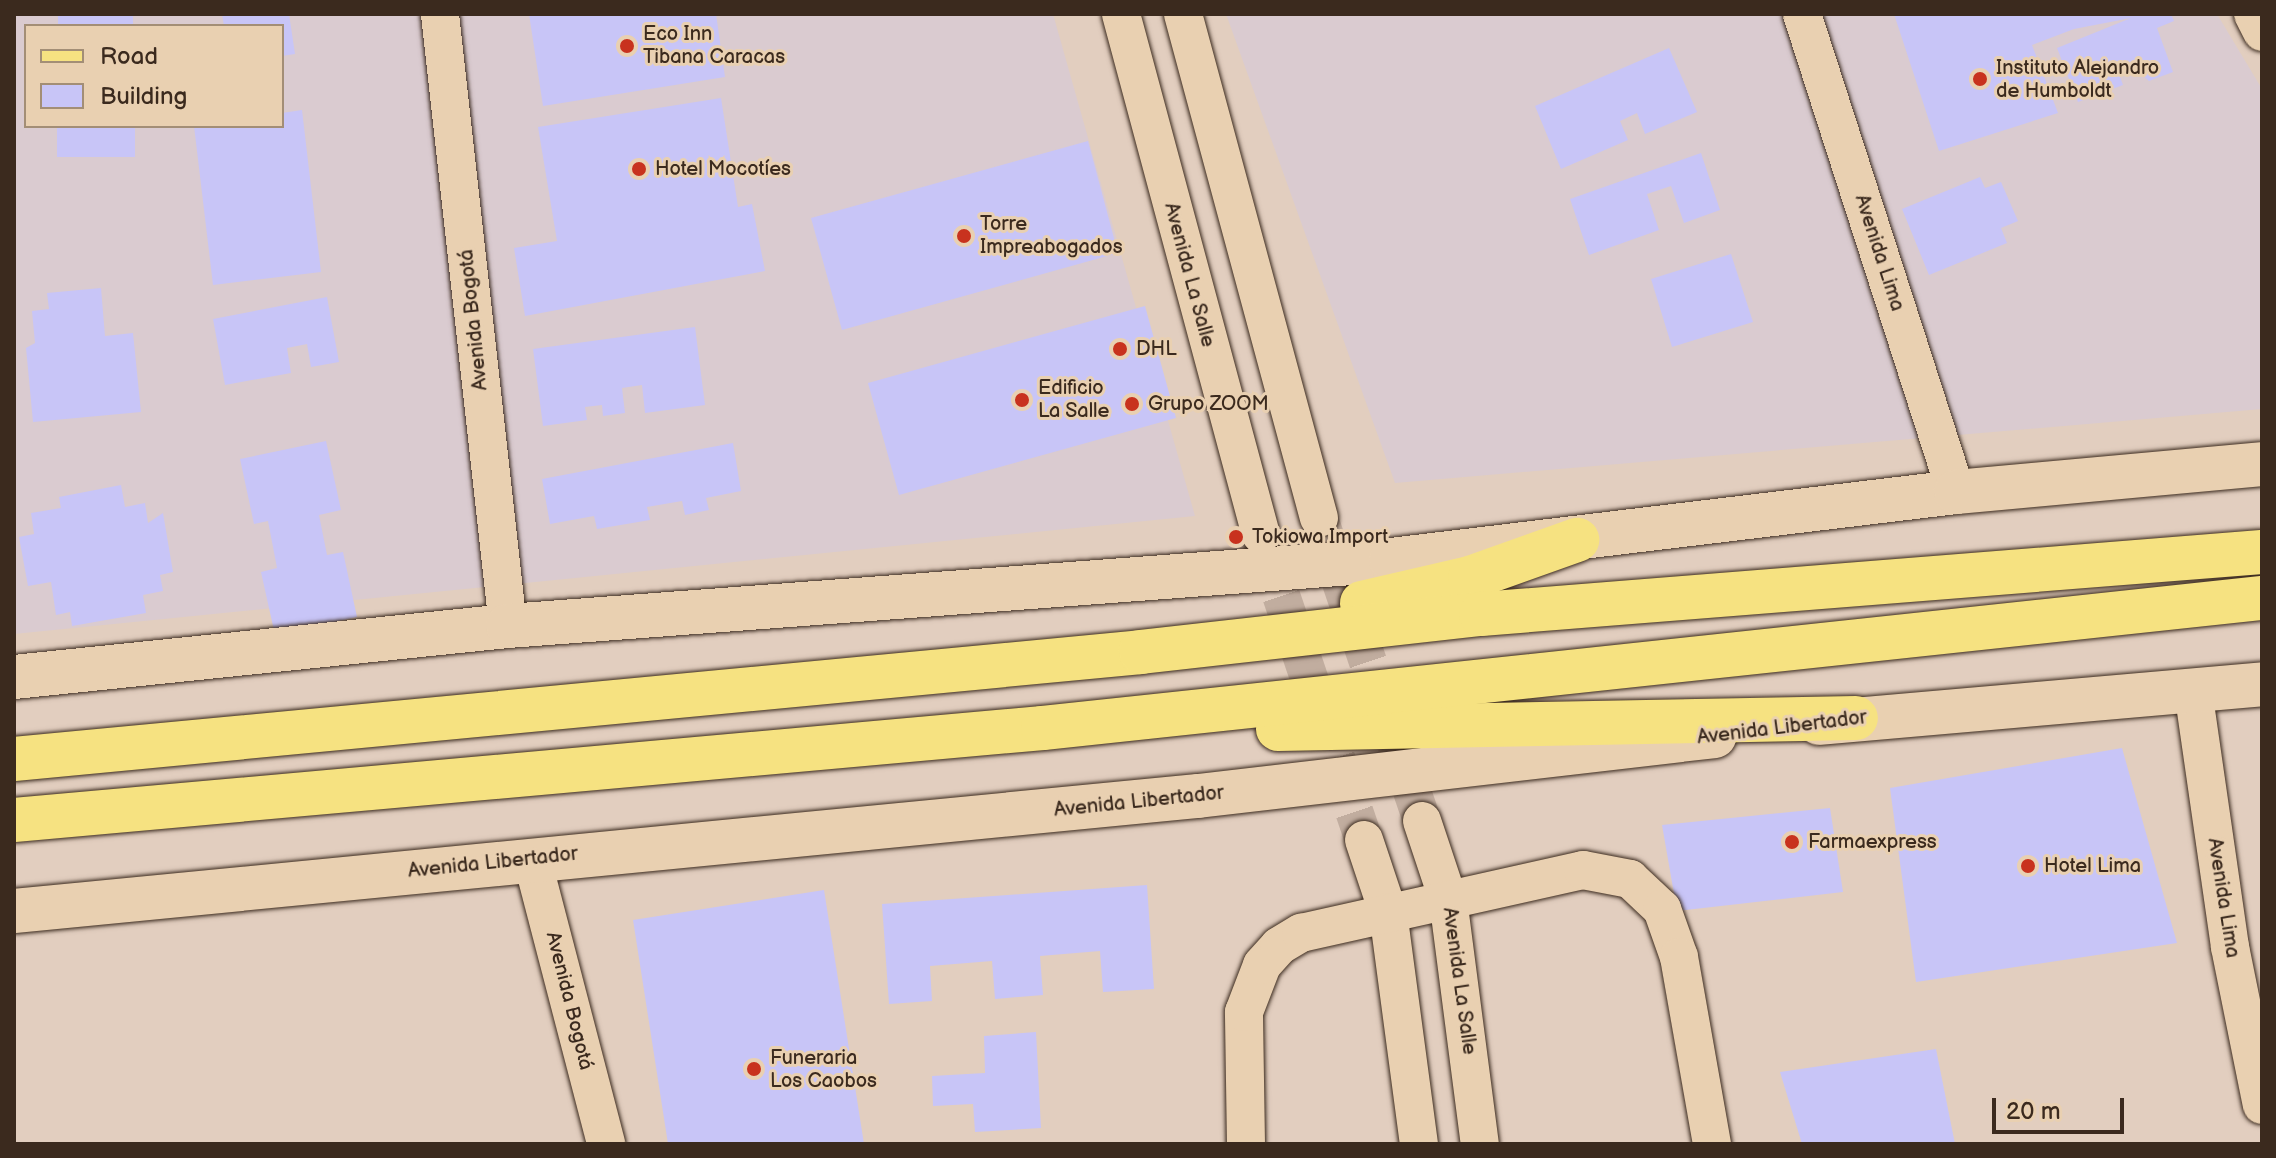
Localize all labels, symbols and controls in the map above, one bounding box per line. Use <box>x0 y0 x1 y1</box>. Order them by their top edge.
place label: Eco Inn Tibana Caracas <box>643 22 785 69</box>
legend <box>24 24 284 128</box>
marker: Eco Inn Tibana Caracas <box>618 37 636 55</box>
text: Road <box>100 42 158 71</box>
place label: Instituto Alejandro de Humboldt <box>1996 56 2159 103</box>
marker: Instituto Alejandro de Humboldt <box>1971 70 1989 88</box>
text: Building <box>100 82 187 111</box>
place label: Hotel Mocotíes <box>655 157 791 181</box>
marker: Hotel Mocotíes <box>630 160 648 178</box>
street label: Avenida Lima <box>1849 192 1909 314</box>
street label: Avenida La Salle <box>1158 200 1220 350</box>
place label: Torre Impreabogados <box>980 212 1123 259</box>
marker: Torre Impreabogados <box>955 227 973 245</box>
street label: Avenida Bogotá <box>455 248 493 392</box>
place label: DHL <box>1136 337 1177 361</box>
marker: DHL <box>1111 340 1129 358</box>
place label: Edificio La Salle <box>1038 376 1110 423</box>
marker: Edificio La Salle <box>1013 391 1031 409</box>
place label: Grupo ZOOM <box>1148 392 1269 416</box>
marker: Grupo ZOOM <box>1123 395 1141 413</box>
place label: Tokiowa Import <box>1252 525 1388 549</box>
marker: Tokiowa Import <box>1227 528 1245 546</box>
street label: Avenida Libertador <box>1696 706 1868 750</box>
street label: Avenida Libertador <box>1053 781 1225 823</box>
place label: Farmaexpress <box>1808 830 1937 854</box>
marker: Farmaexpress <box>1783 833 1801 851</box>
street label: Avenida Lima <box>2202 836 2244 960</box>
street label: Avenida Libertador <box>407 842 579 884</box>
place label: Hotel Lima <box>2044 854 2141 878</box>
marker: Hotel Lima <box>2019 857 2037 875</box>
street label: Avenida La Salle <box>1437 906 1481 1056</box>
street label: Avenida Bogotá <box>540 929 598 1073</box>
place label: Funeraria Los Caobos <box>770 1046 877 1093</box>
marker: Funeraria Los Caobos <box>745 1060 763 1078</box>
scale bar <box>1996 1082 2128 1132</box>
text: 20 m <box>2006 1097 2061 1126</box>

